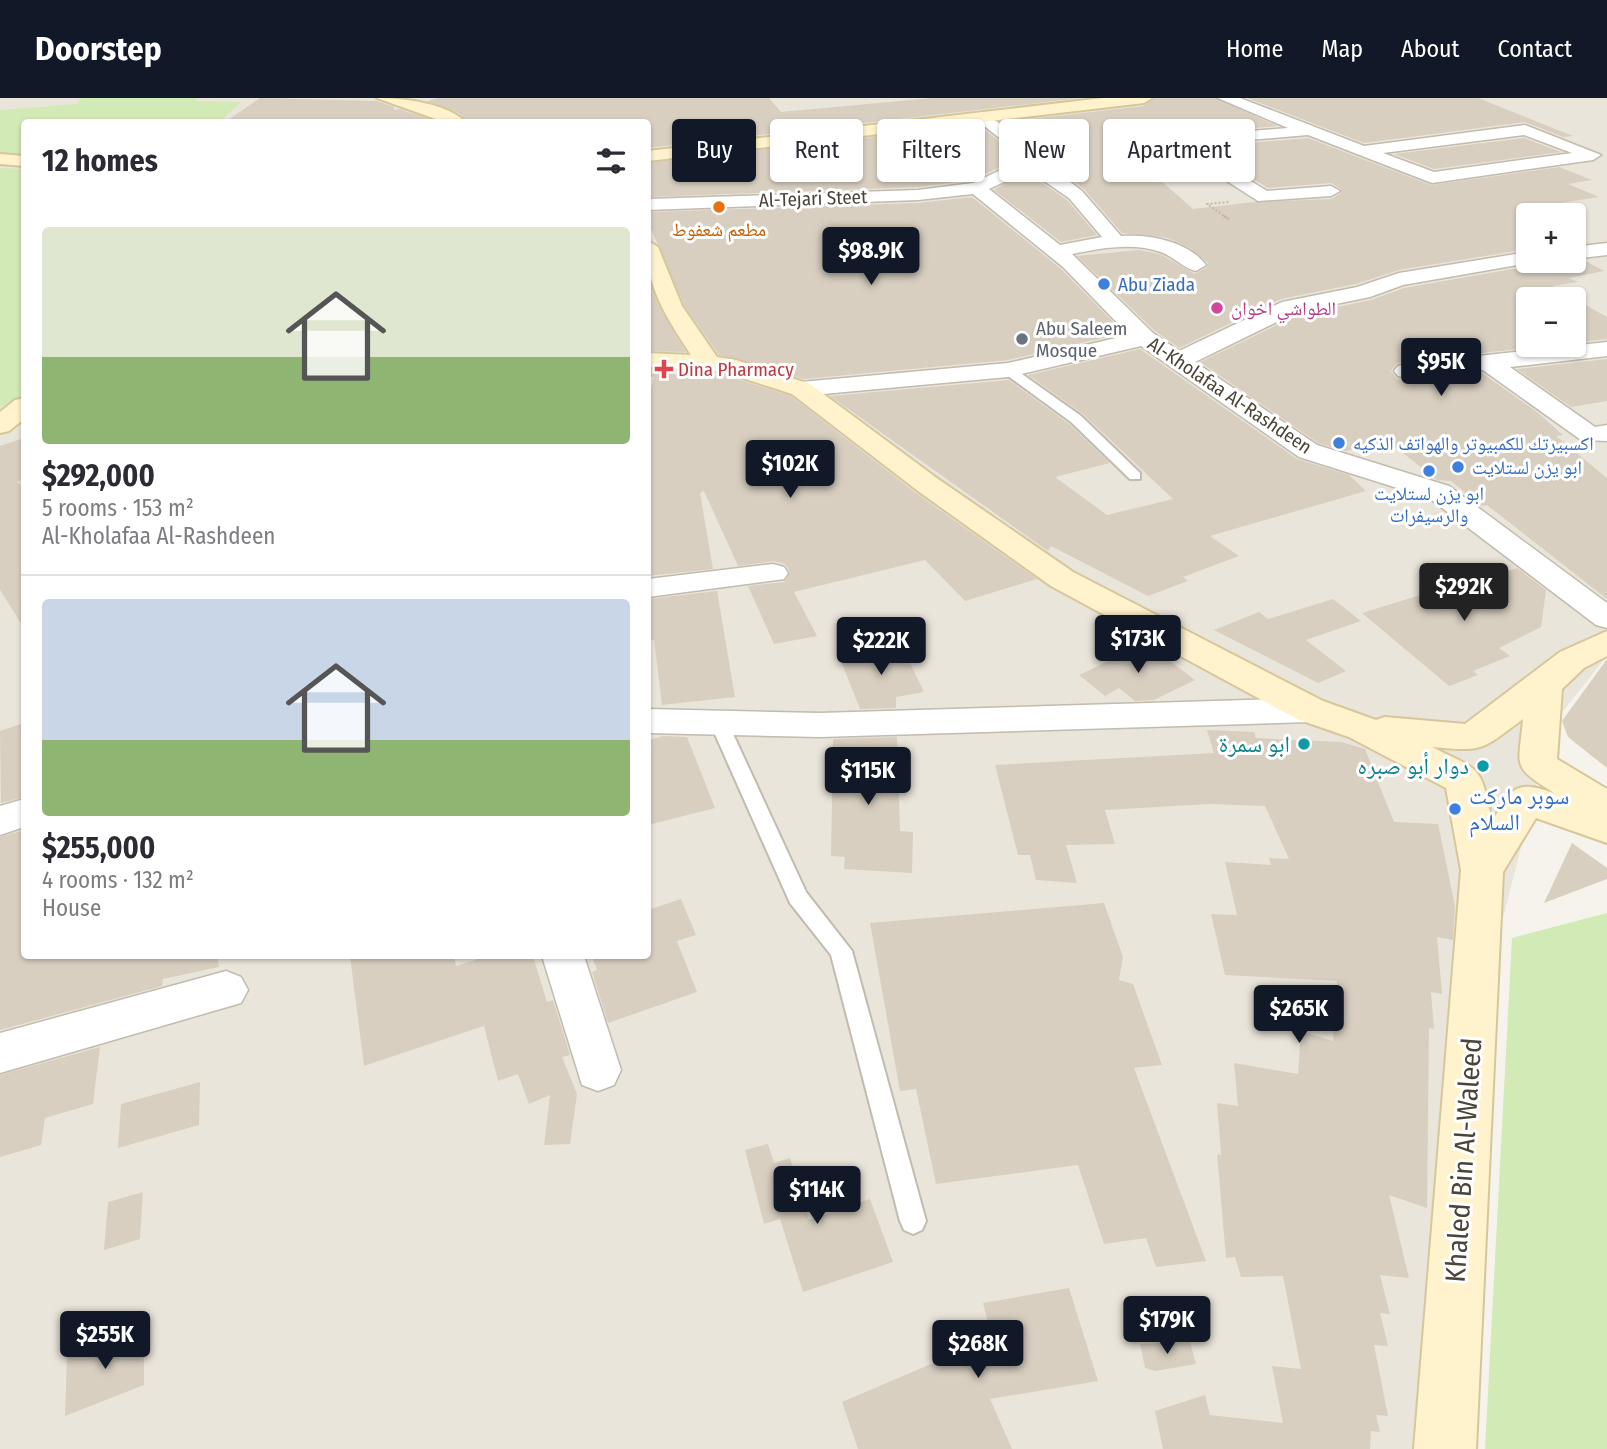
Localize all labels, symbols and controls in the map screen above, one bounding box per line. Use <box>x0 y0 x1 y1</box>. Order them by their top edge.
text: Doorstep <box>35 29 162 69</box>
text: Home <box>1226 35 1283 63</box>
text: Map <box>1321 35 1363 63</box>
text: About <box>1401 35 1459 63</box>
text: Contact <box>1497 35 1572 63</box>
chip: Buy <box>672 119 756 182</box>
chip: Rent <box>770 119 863 182</box>
chip: Filters <box>877 119 985 182</box>
chip: New <box>999 119 1089 182</box>
chip: Apartment <box>1103 119 1255 182</box>
icon: filters <box>592 142 630 180</box>
text: 12 homes <box>42 143 158 179</box>
street label: Al-Tejari Steet <box>758 185 868 212</box>
marker: مطعم شعفوط <box>711 199 727 215</box>
map controls <box>1516 203 1586 357</box>
button: + <box>1516 203 1586 273</box>
place label: مطعم شعفوط <box>672 218 766 242</box>
pin: $98.9K <box>814 228 928 287</box>
text: $98.9K <box>838 236 904 264</box>
icon: home <box>273 273 399 399</box>
place label: Abu Ziada <box>1118 273 1195 296</box>
marker: Abu Ziada <box>1096 276 1112 292</box>
button: − <box>1516 287 1586 357</box>
place label: الطواشي اخوان <box>1231 297 1336 324</box>
marker: الطواشي اخوان <box>1209 300 1225 316</box>
place label: Abu Saleem Mosque <box>1036 317 1127 362</box>
marker: Abu Saleem Mosque <box>1014 331 1030 347</box>
street label: Al-Kholafaa Al-Rashdeen <box>1143 332 1316 459</box>
pin: $95K <box>1400 338 1482 398</box>
text: $95K <box>1417 347 1465 375</box>
place label: Dina Pharmacy <box>678 358 794 381</box>
marker: Dina Pharmacy <box>656 361 672 377</box>
place label: اكسبيرتك للكمبيوتر والهواتف الذكيه <box>1353 432 1594 455</box>
marker: اكسبيرتك للكمبيوتر والهواتف الذكيه <box>1331 435 1347 451</box>
pin: $102K <box>741 440 839 500</box>
text: $102K <box>762 449 818 477</box>
place label: ابو يزن لستلايت <box>1472 456 1582 479</box>
text: $292,000 <box>42 458 155 494</box>
marker: ابو يزن لستلايت <box>1450 459 1466 475</box>
marker: ابو يزن لستلايت والرسيفرات <box>1421 463 1437 479</box>
place label: ابو يزن لستلايت والرسيفرات <box>1374 482 1484 527</box>
text: 5 rooms · 153 m² <box>42 494 194 522</box>
text: Al-Kholafaa Al-Rashdeen <box>42 522 275 550</box>
pin: $292K <box>1415 564 1513 623</box>
text: $292K <box>1435 572 1493 600</box>
pin: $173K <box>1089 616 1187 675</box>
pin: $222K <box>832 618 930 677</box>
text: $173K <box>1111 624 1165 652</box>
text: $222K <box>853 626 909 654</box>
icon: home <box>273 645 399 771</box>
place label: ابو سمرة <box>1219 730 1290 758</box>
marker: ابو سمرة <box>1296 736 1312 752</box>
pin: $115K <box>819 748 917 807</box>
place label: دوار أبو صبره <box>1358 752 1469 780</box>
text: $115K <box>841 756 895 784</box>
marker: دوار أبو صبره <box>1475 758 1491 774</box>
place label: سوبر ماركت السلام <box>1469 782 1569 838</box>
marker: سوبر ماركت السلام <box>1447 801 1463 817</box>
text: $255,000 <box>42 830 155 866</box>
text: 4 rooms · 132 m² <box>42 866 194 894</box>
text: House <box>42 894 101 922</box>
pin: $265K <box>1250 986 1348 1045</box>
text: $265K <box>1270 994 1328 1022</box>
street label: Khaled Bin Al-Waleed <box>1438 1037 1489 1283</box>
pin: $114K <box>768 1166 866 1226</box>
text: $114K <box>790 1175 844 1203</box>
pin: $179K <box>1118 1296 1216 1356</box>
text: $179K <box>1139 1305 1195 1333</box>
pin: $255K <box>56 1312 154 1371</box>
text: $255K <box>76 1320 134 1348</box>
pin: $268K <box>929 1320 1027 1380</box>
text: $268K <box>948 1329 1008 1357</box>

